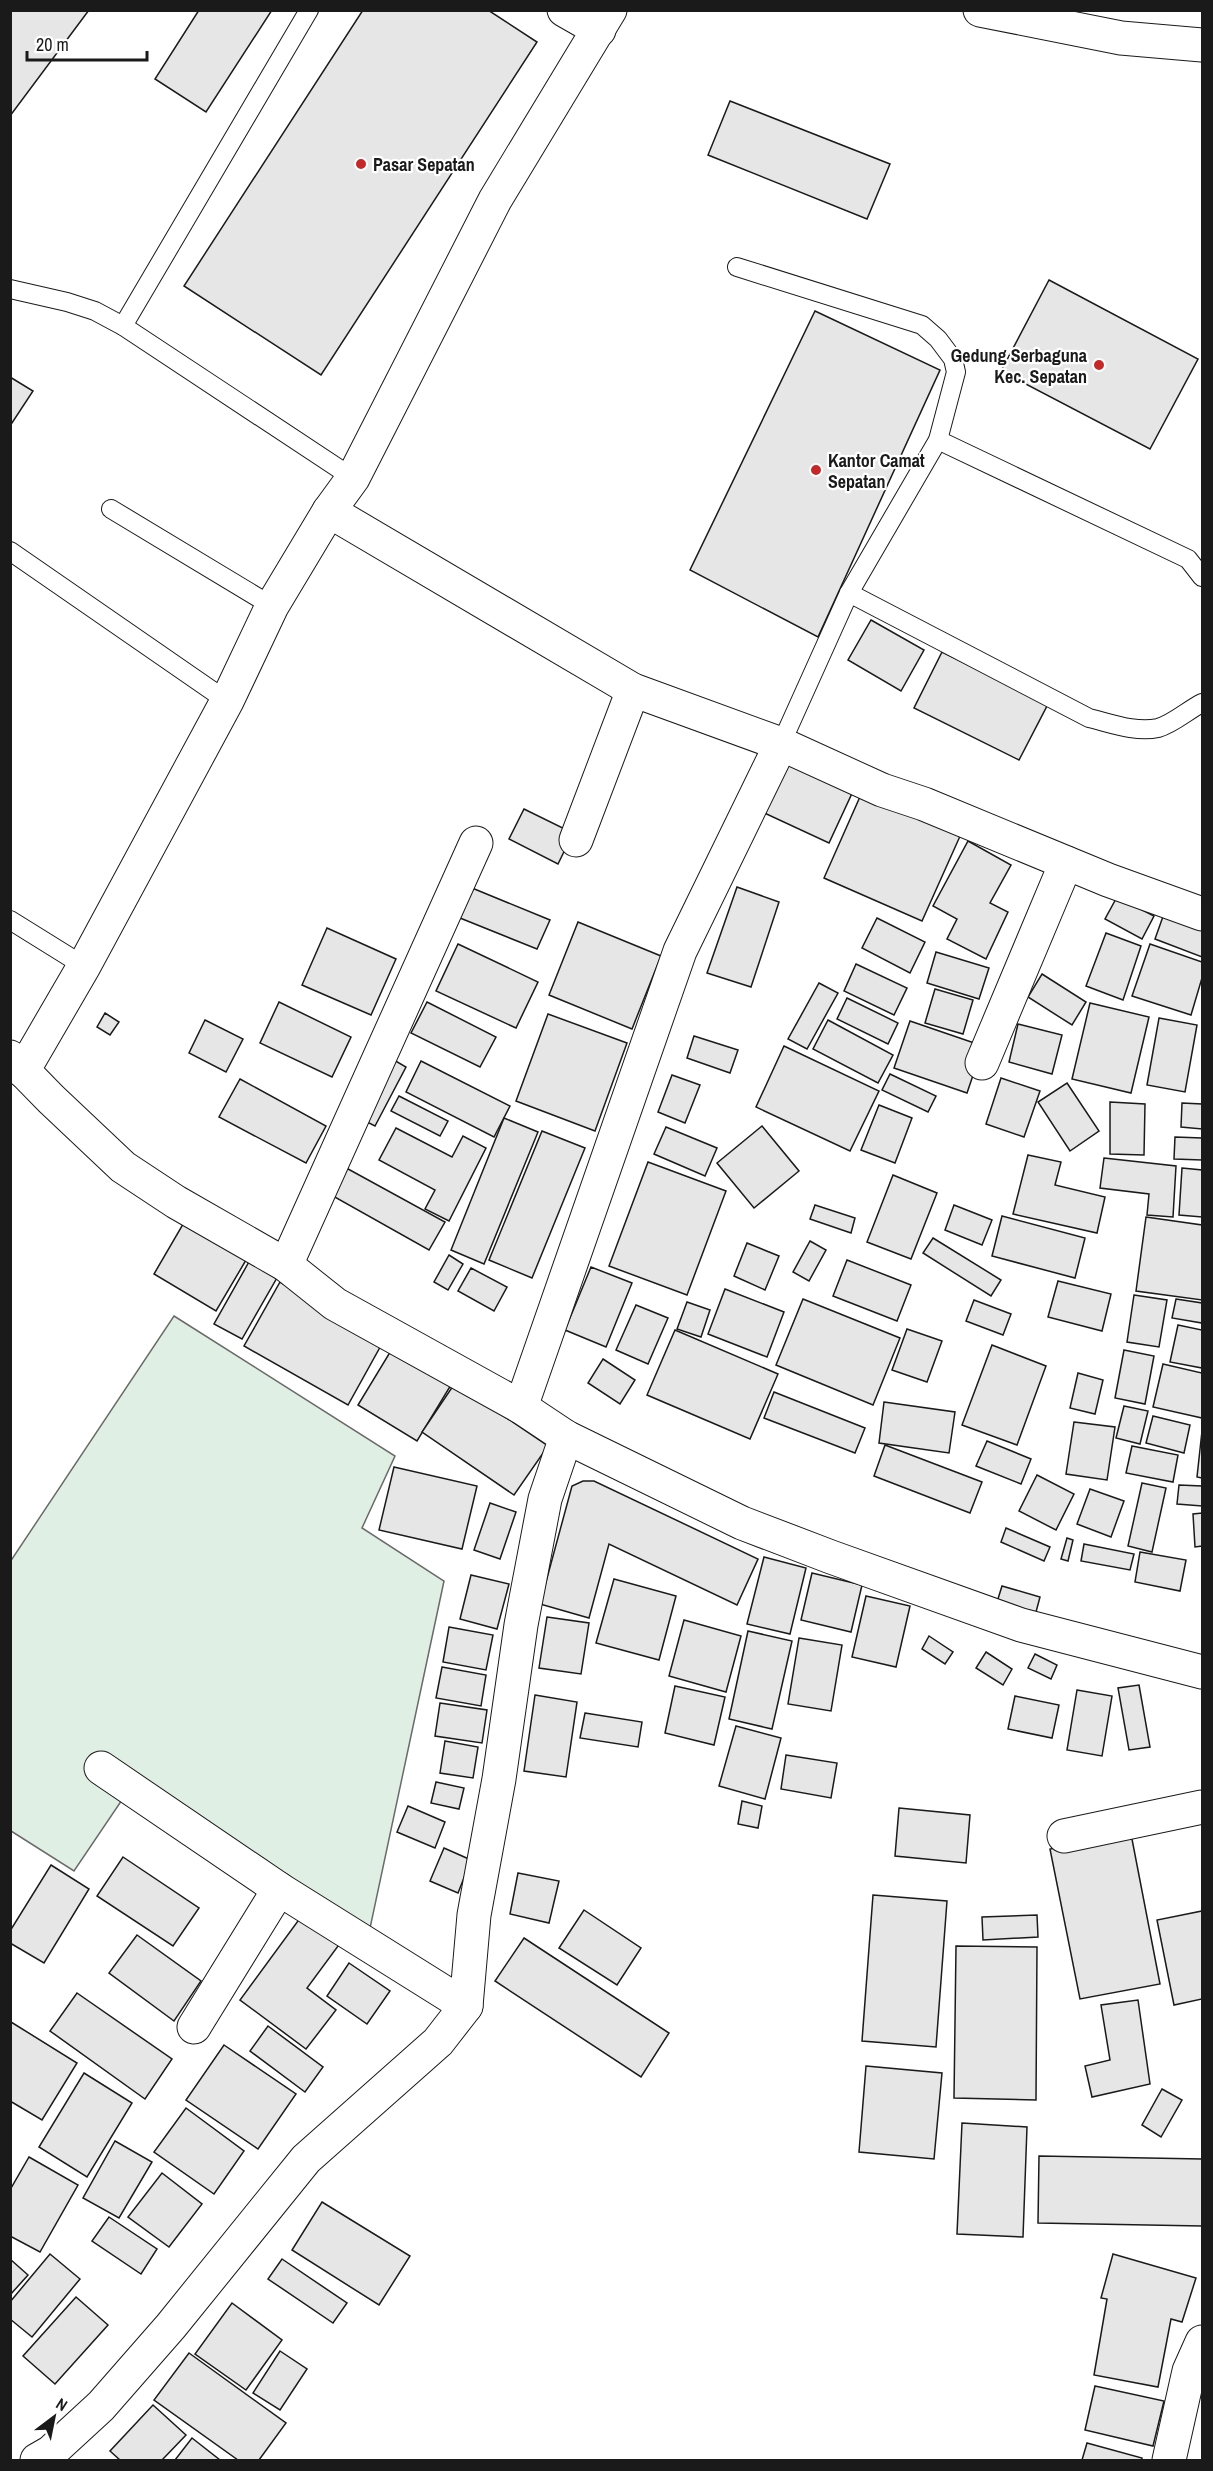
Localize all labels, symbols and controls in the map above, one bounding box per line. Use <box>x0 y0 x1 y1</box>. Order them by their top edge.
scale bar <box>27 24 147 62</box>
text: 20 m <box>36 32 69 57</box>
place label: Pasar Sepatan <box>373 152 475 177</box>
marker: Pasar Sepatan <box>354 157 368 171</box>
place label: Gedung Serbaguna Kec. Sepatan <box>951 343 1088 389</box>
marker: Gedung Serbaguna Kec. Sepatan <box>1092 358 1106 372</box>
place label: Kantor Camat Sepatan <box>828 448 925 494</box>
marker: Kantor Camat Sepatan <box>809 463 823 477</box>
north arrow <box>24 2387 84 2447</box>
text: N <box>52 2392 72 2416</box>

